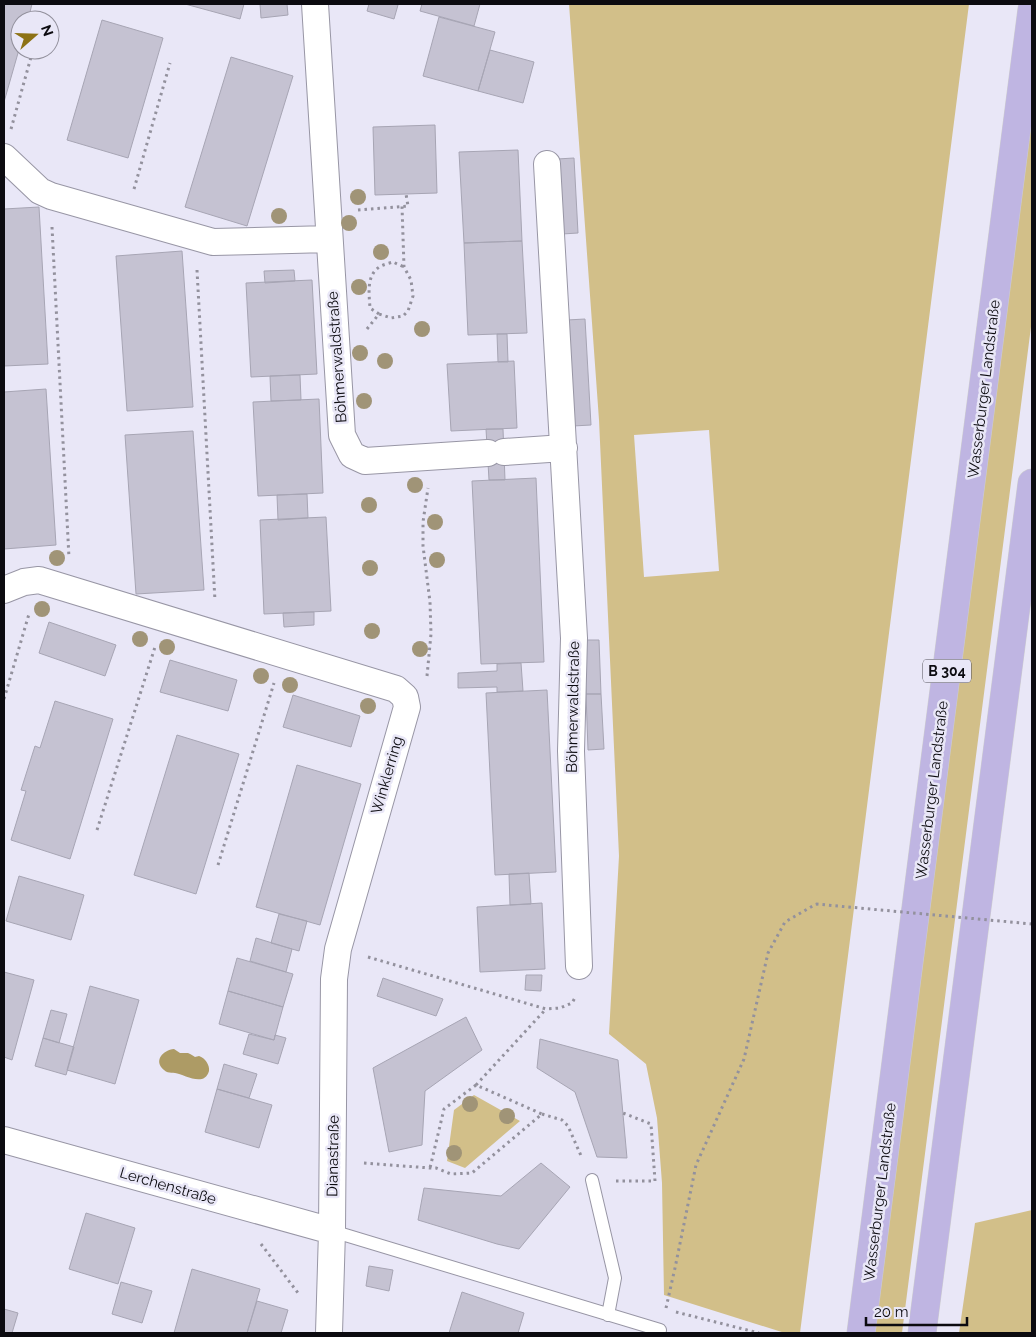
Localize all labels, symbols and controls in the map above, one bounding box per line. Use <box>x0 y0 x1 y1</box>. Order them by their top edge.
north arrow <box>10 10 60 60</box>
text: N <box>38 23 57 38</box>
street label: Böhmerwaldstraße <box>323 290 351 423</box>
street label: Wasserburger Landstraße <box>964 299 1004 479</box>
street label: Böhmerwaldstraße <box>563 641 583 773</box>
road number: B 304 <box>923 659 971 682</box>
street label: Wasserburger Landstraße <box>912 700 952 880</box>
street label: Winklerring <box>367 734 407 816</box>
street label: Wasserburger Landstraße <box>860 1102 900 1282</box>
street label: Dianastraße <box>323 1115 343 1197</box>
street label: Lerchenstraße <box>118 1164 219 1208</box>
scale bar <box>866 1294 967 1326</box>
text: 20 m <box>874 1303 909 1321</box>

